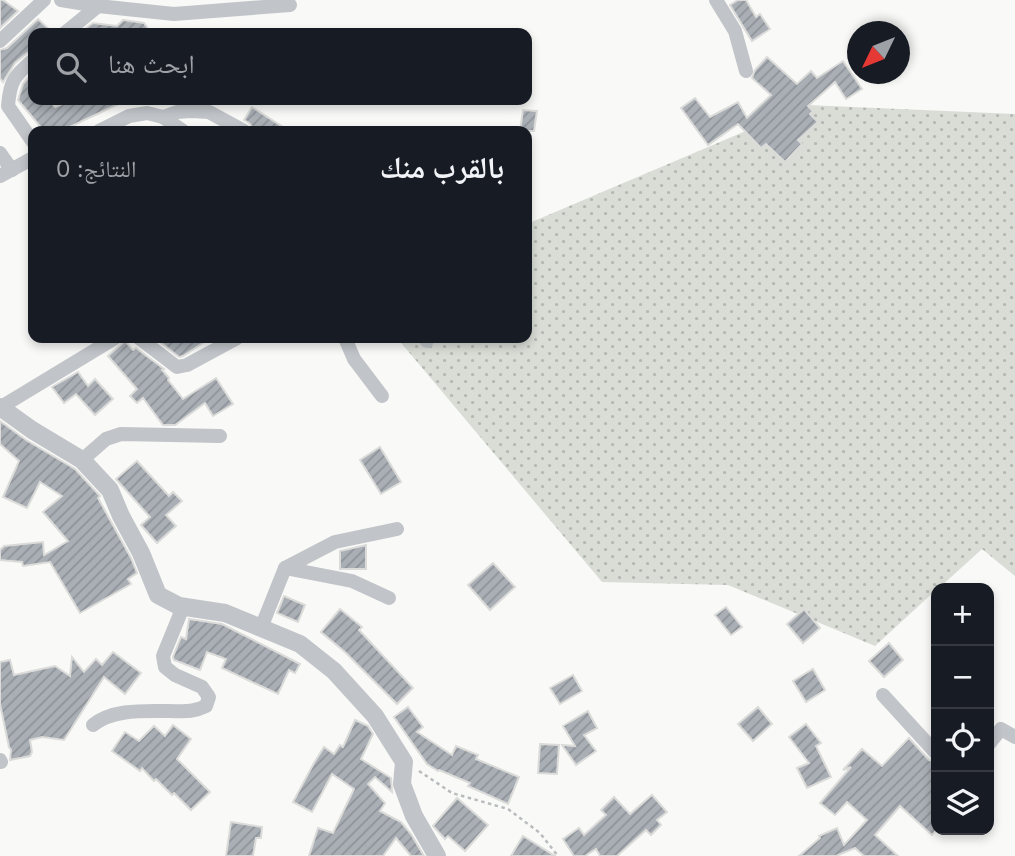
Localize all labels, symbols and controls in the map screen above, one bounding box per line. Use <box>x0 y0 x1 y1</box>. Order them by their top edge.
north arrow <box>847 21 910 84</box>
search box <box>28 28 532 105</box>
icon: search <box>52 48 90 86</box>
text: ابحث هنا <box>108 48 195 79</box>
text: بالقرب منك <box>380 149 504 185</box>
text: النتائج: 0 <box>56 155 136 183</box>
map controls <box>931 583 994 835</box>
button: + <box>931 583 994 646</box>
button: − <box>931 646 994 709</box>
button: locate <box>931 709 994 772</box>
button: layers <box>931 772 994 835</box>

